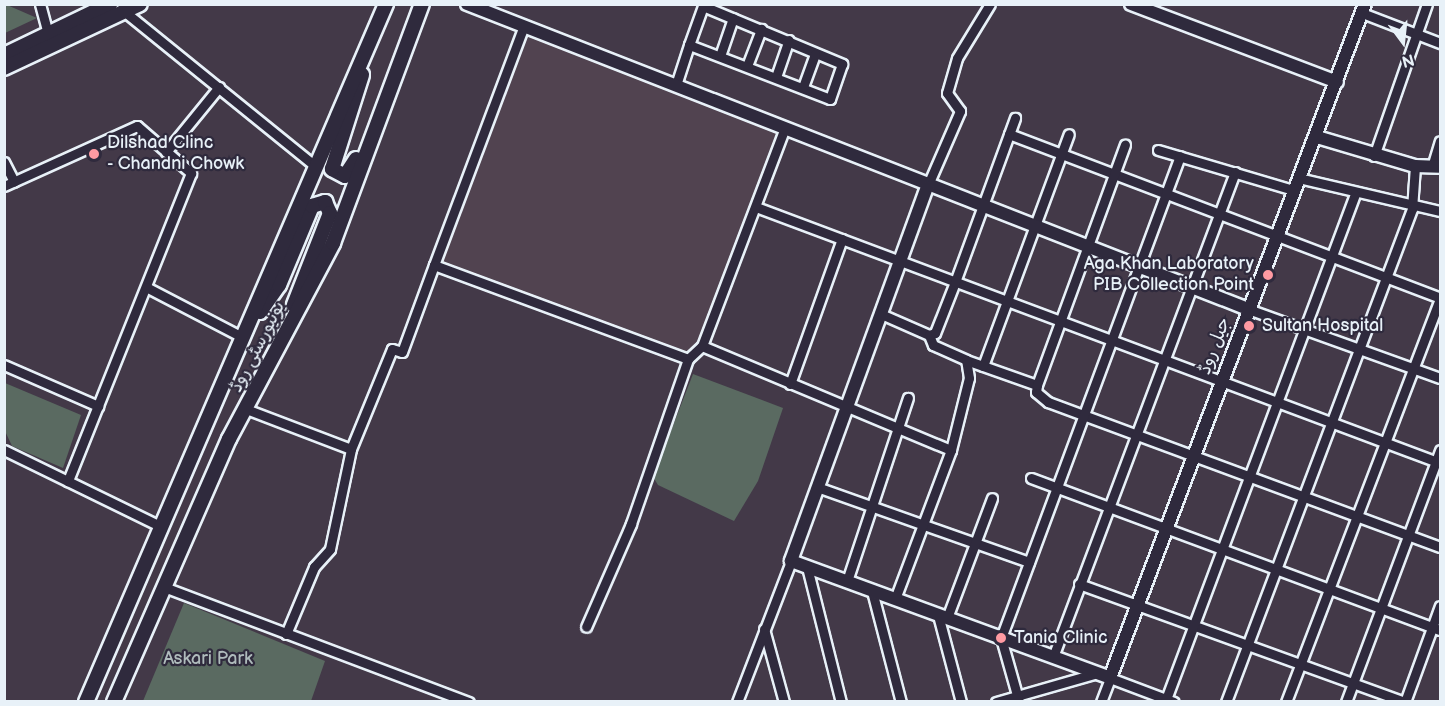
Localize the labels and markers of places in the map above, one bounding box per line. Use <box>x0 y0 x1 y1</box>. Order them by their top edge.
place label: Dilshad Clinc - Chandni Chowk <box>107 133 245 176</box>
marker: Dilshad Clinc - Chandni Chowk <box>85 145 103 163</box>
place label: Aga Khan Laboratory PIB Collection Point <box>1084 254 1254 296</box>
marker: Aga Khan Laboratory PIB Collection Point <box>1259 266 1277 284</box>
place label: Sultan Hospital <box>1262 315 1383 337</box>
marker: Sultan Hospital <box>1240 317 1258 335</box>
place label: Tania Clinic <box>1014 627 1107 649</box>
marker: Tania Clinic <box>992 629 1010 647</box>

